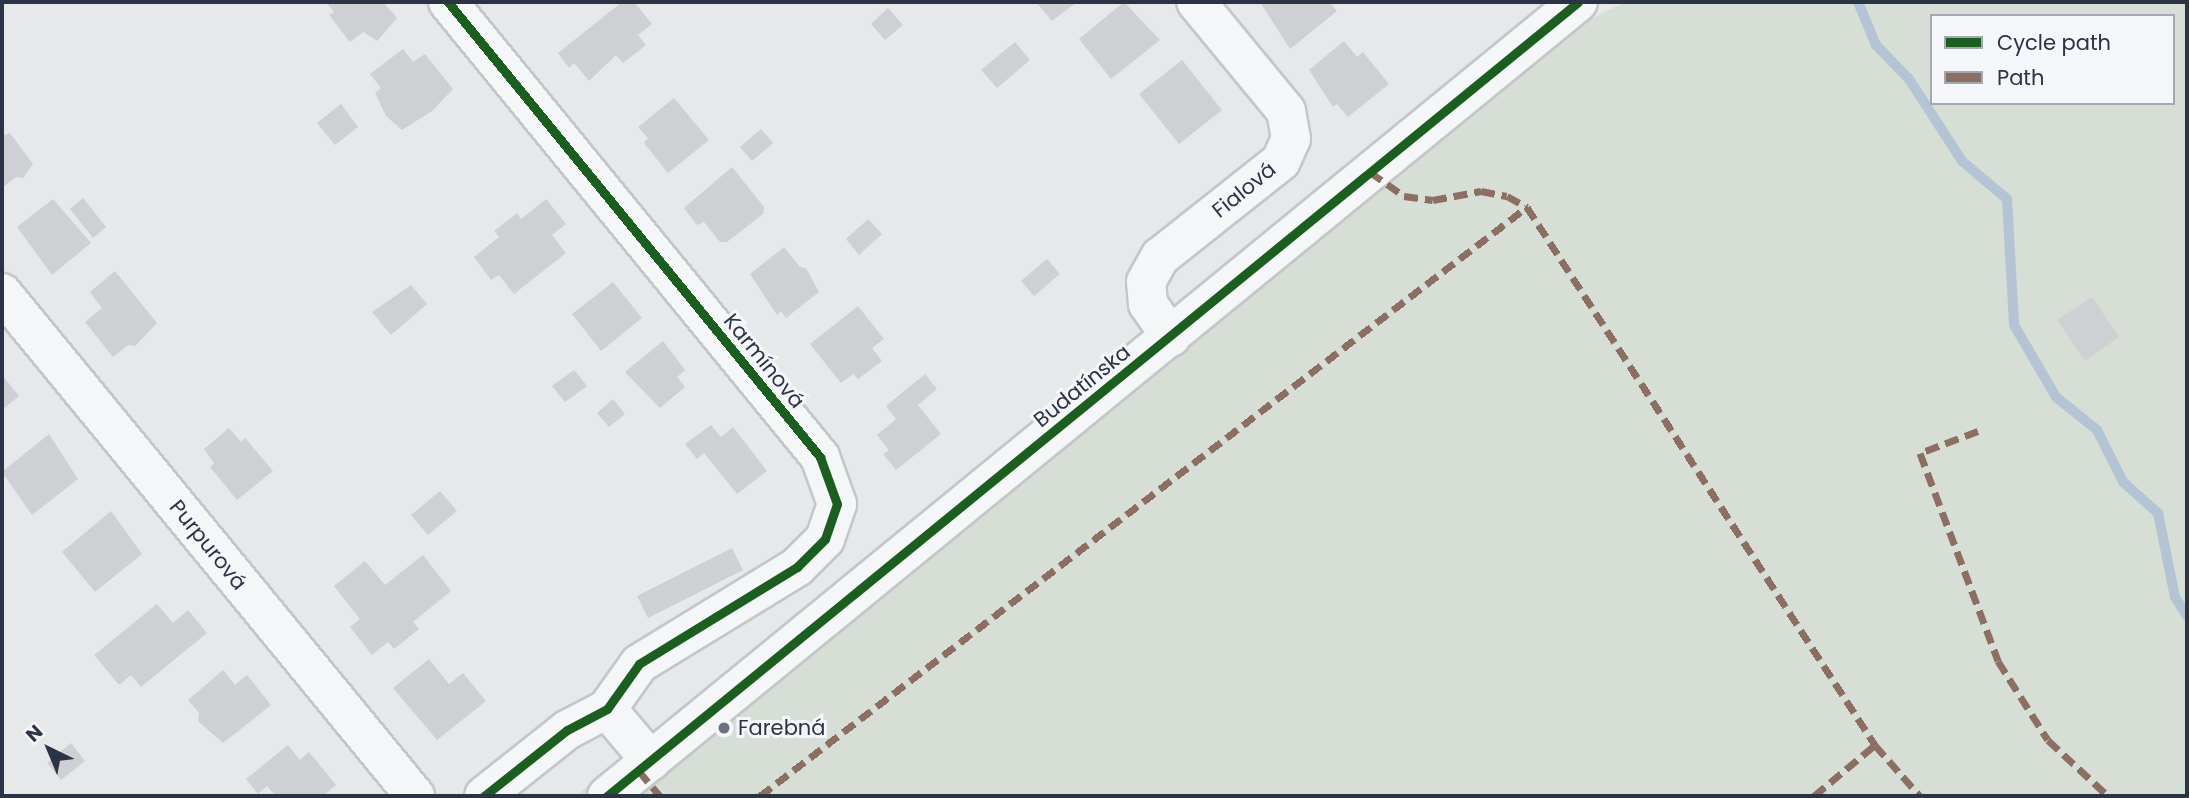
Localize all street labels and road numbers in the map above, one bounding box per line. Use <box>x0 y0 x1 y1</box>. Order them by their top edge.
street label: Fialová <box>1207 157 1281 223</box>
street label: Karmínová <box>718 309 810 413</box>
street label: Budatínska <box>1029 339 1135 433</box>
street label: Purpurová <box>164 495 252 595</box>

